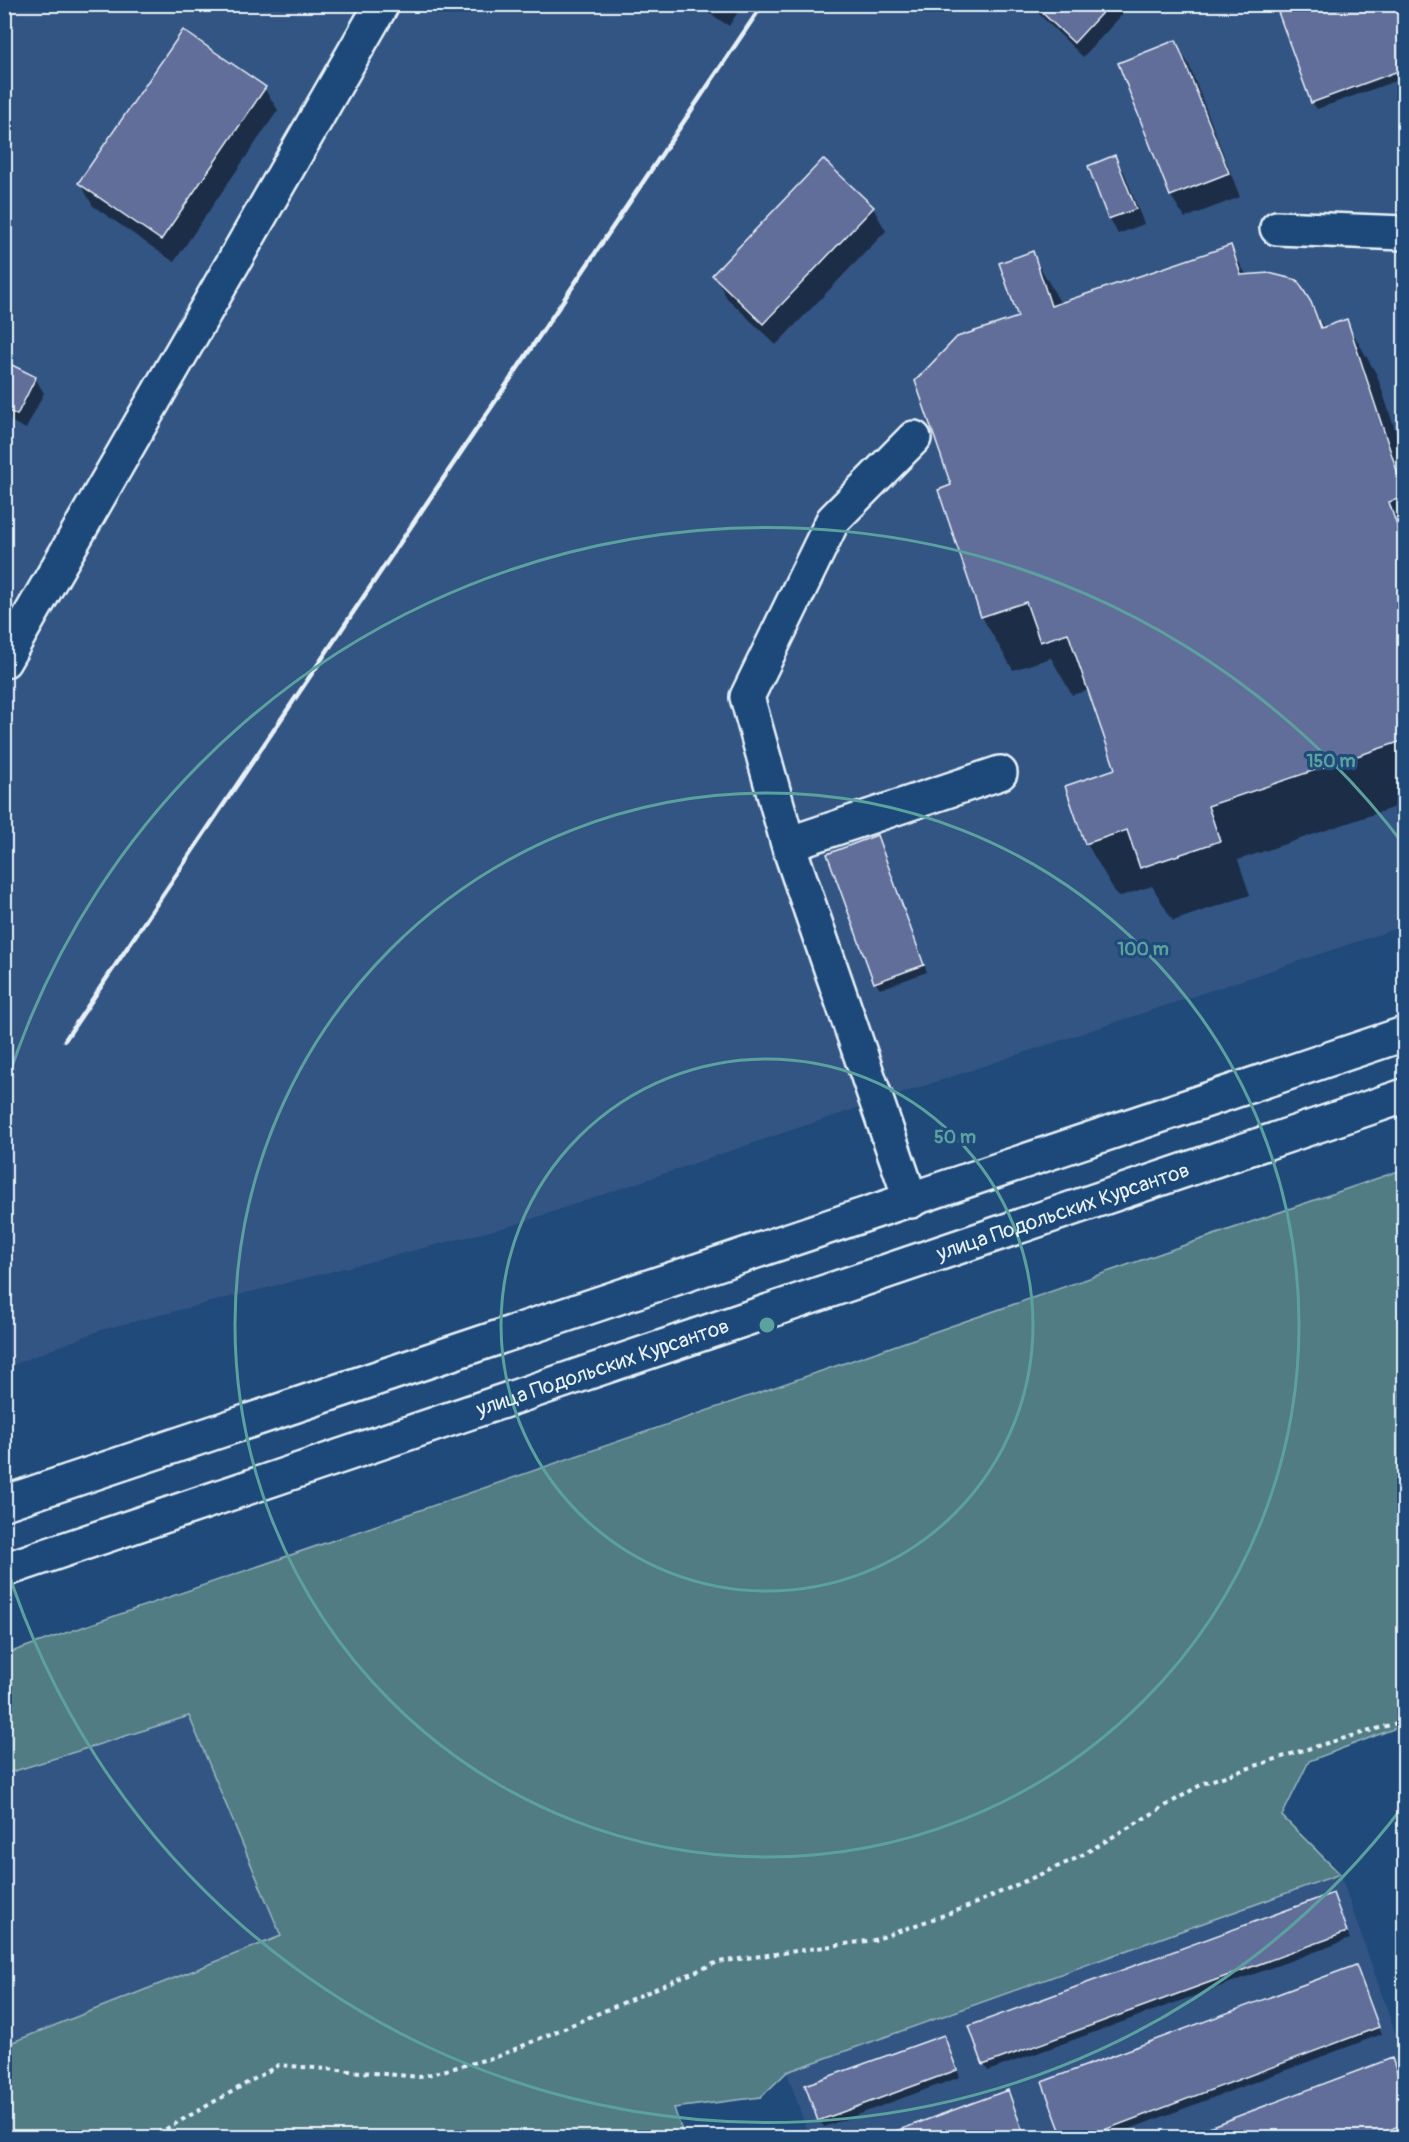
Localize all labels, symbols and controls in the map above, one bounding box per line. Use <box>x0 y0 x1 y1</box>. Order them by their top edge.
text: 150 m <box>1307 750 1356 773</box>
text: 100 m <box>1117 938 1169 961</box>
text: 50 m <box>934 1126 976 1149</box>
street label: улица Подольских Курсантов <box>932 1157 1193 1268</box>
street label: улица Подольских Курсантов <box>472 1312 733 1423</box>
centre of rings <box>757 1315 777 1335</box>

